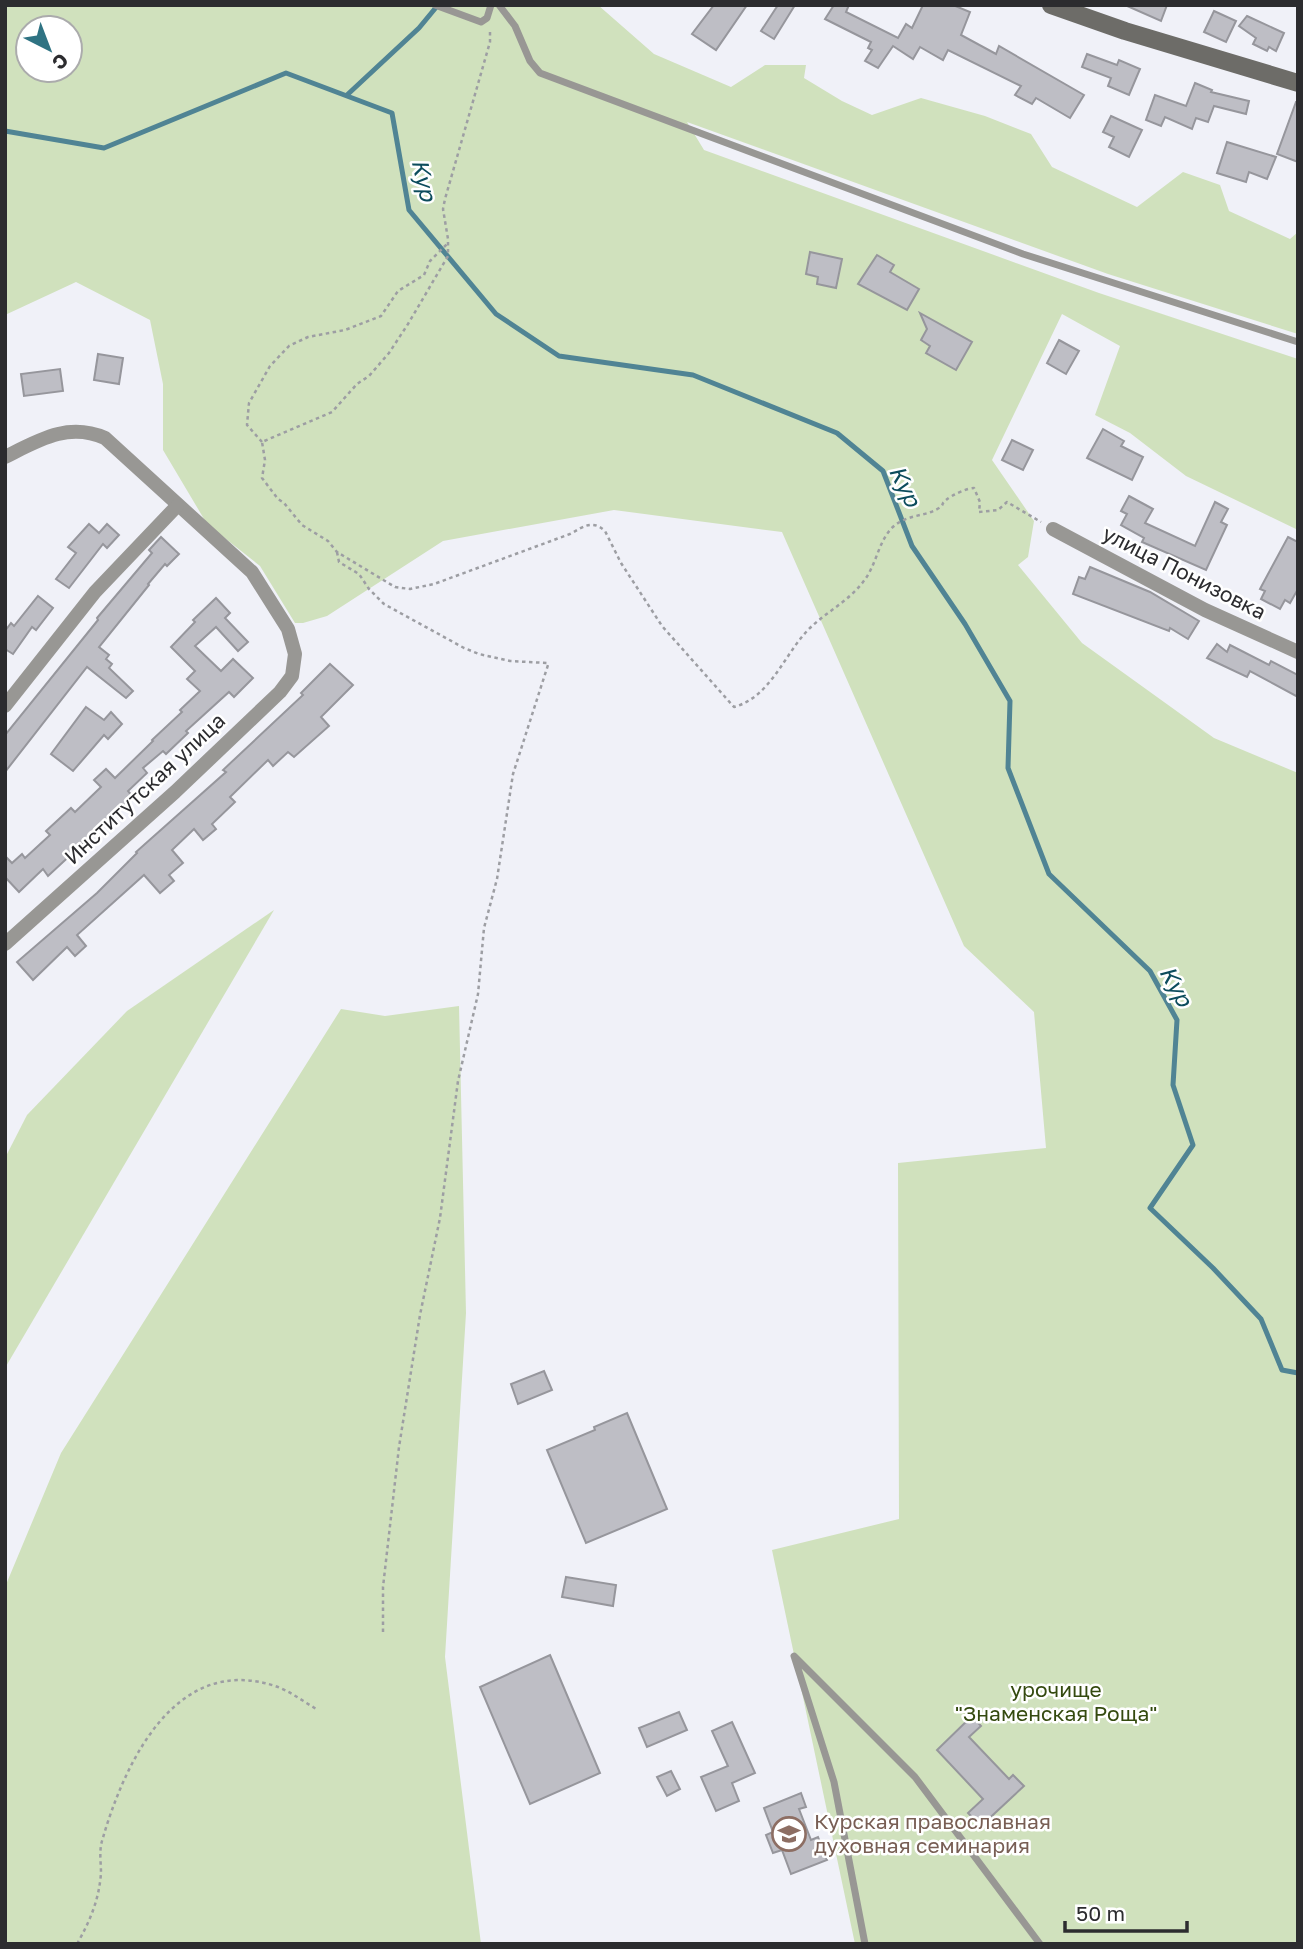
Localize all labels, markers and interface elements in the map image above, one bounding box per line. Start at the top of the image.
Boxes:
north arrow [14,14,84,84]
text: С [48,49,73,75]
water label: Кур [407,156,444,205]
water label: Кур [884,460,929,512]
street label: улица Понизовка [1098,520,1271,625]
street label: Институтская улица [59,707,230,869]
water label: Кур [1154,960,1200,1012]
park label: урочище "Знаменская Роща" [955,1676,1157,1726]
place label: Курская православная духовная семинария [814,1808,1051,1858]
school or university icon: Курская православная духовная семинария [770,1815,808,1853]
scale bar [1065,1890,1188,1934]
text: 50 m [1076,1900,1125,1926]

